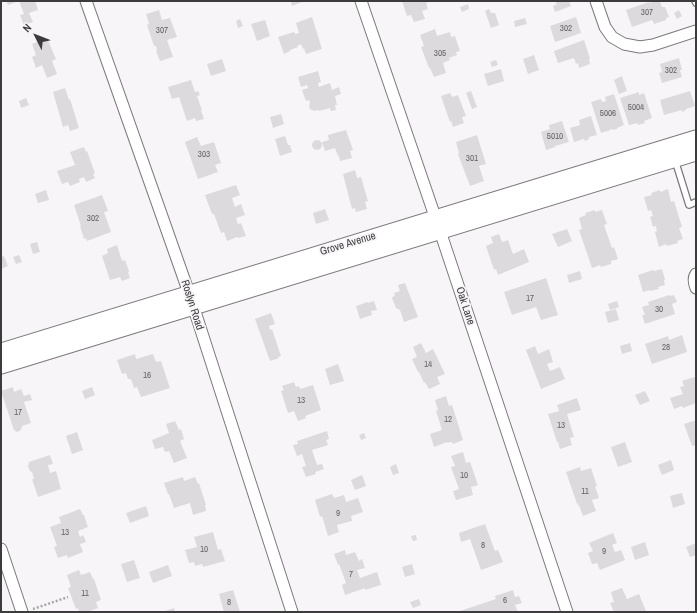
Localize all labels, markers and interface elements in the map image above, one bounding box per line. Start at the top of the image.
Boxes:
house number: 307 [641,8,653,18]
north arrow [16,16,56,56]
text: N [20,21,34,35]
house number: 302 [560,24,572,34]
house number: 307 [156,26,168,36]
house number: 305 [434,49,446,59]
house number: 302 [665,66,677,76]
house number: 5004 [628,103,644,113]
house number: 5006 [600,109,616,119]
house number: 5010 [547,132,563,142]
house number: 303 [198,150,210,160]
house number: 301 [466,154,478,164]
house number: 302 [87,214,99,224]
street label: Grove Avenue [319,229,377,259]
street label: Roslyn Road [178,278,206,332]
street label: Oak Lane [453,285,477,327]
house number: 17 [526,294,534,304]
house number: 30 [655,305,663,315]
house number: 28 [662,343,670,353]
house number: 14 [424,360,432,370]
house number: 16 [143,371,151,381]
house number: 13 [297,396,305,406]
house number: 17 [14,408,22,418]
house number: 12 [444,415,452,425]
house number: 13 [557,421,565,431]
house number: 10 [460,471,468,481]
house number: 11 [581,487,589,497]
house number: 9 [336,509,340,519]
house number: 13 [61,528,69,538]
house number: 8 [481,541,485,551]
house number: 10 [200,545,208,555]
house number: 9 [602,547,606,557]
house number: 7 [349,570,353,580]
house number: 11 [81,589,89,599]
house number: 6 [503,596,507,606]
house number: 8 [227,598,231,608]

